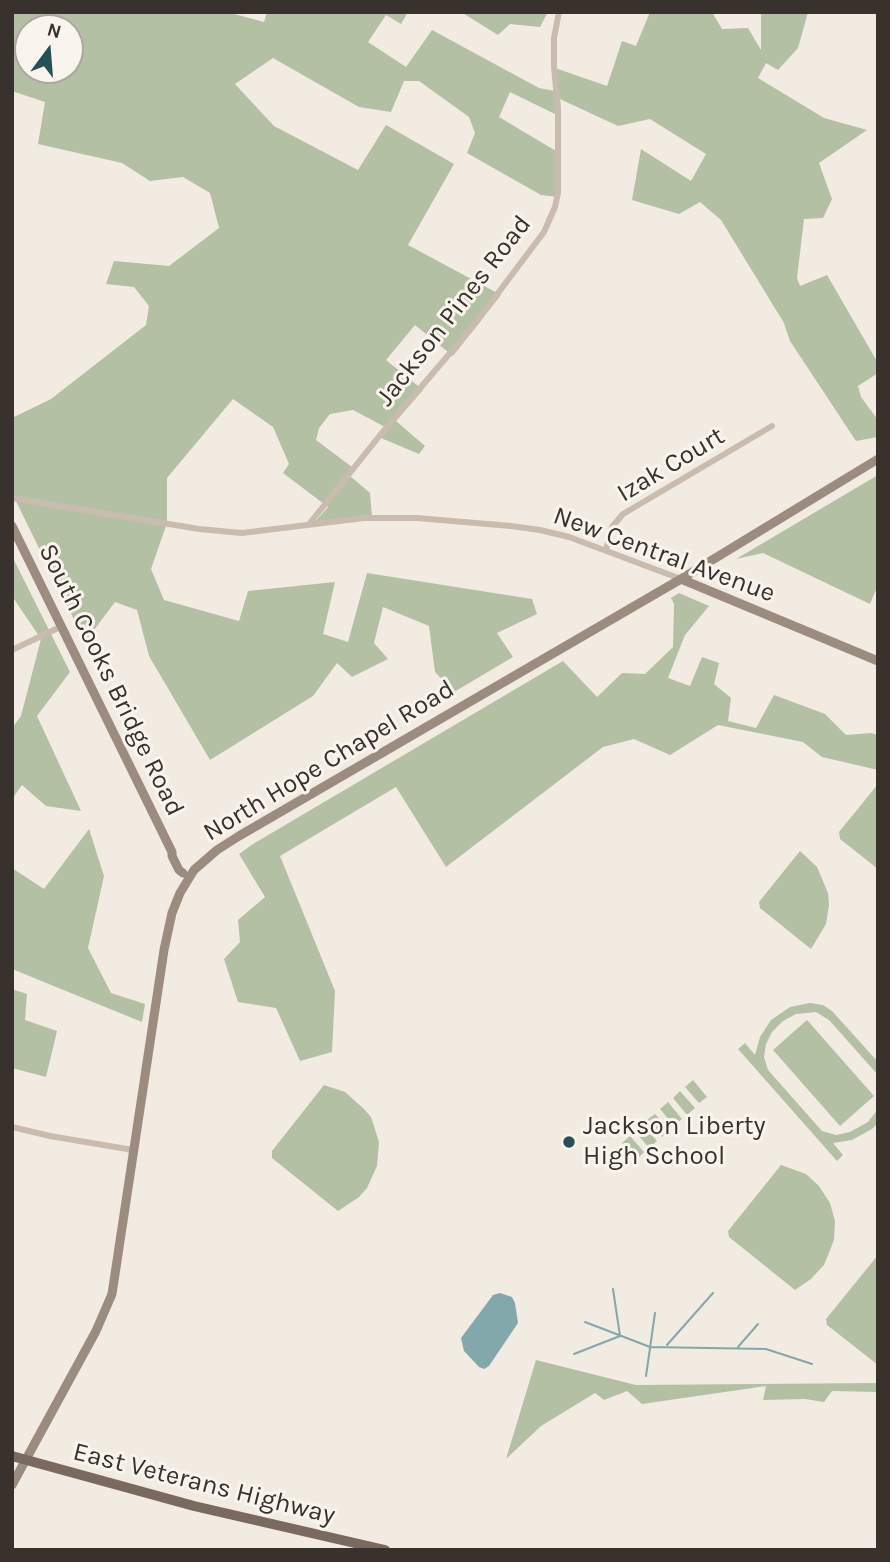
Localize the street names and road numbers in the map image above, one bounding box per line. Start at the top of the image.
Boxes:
street label: Jackson Pines Road [370,209,538,413]
street label: Izak Court [612,421,730,509]
street label: New Central Avenue [549,500,779,610]
street label: South Cooks Bridge Road [31,539,191,821]
street label: North Hope Chapel Road [198,674,460,848]
street label: East Veterans Highway [70,1436,338,1532]

